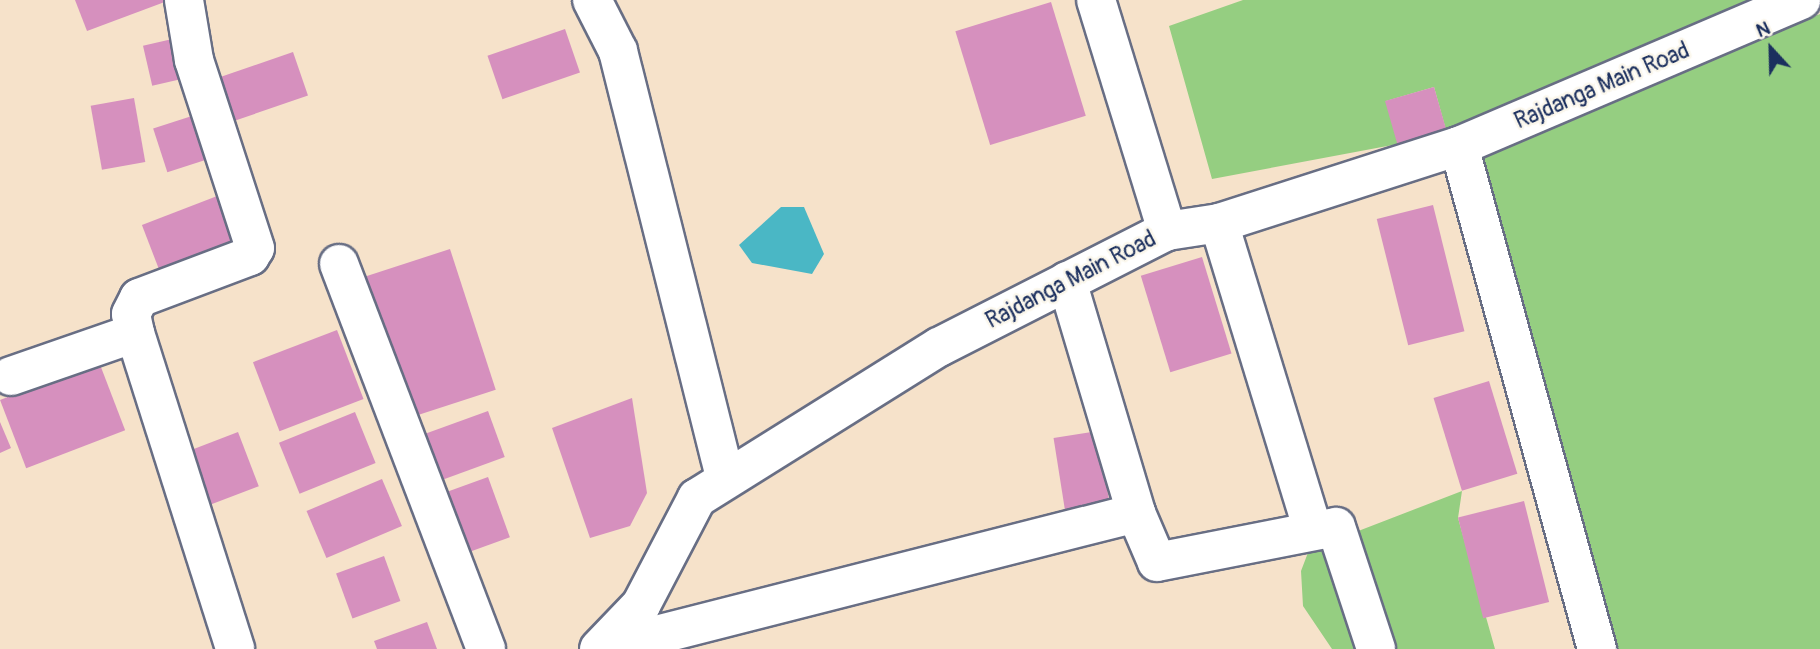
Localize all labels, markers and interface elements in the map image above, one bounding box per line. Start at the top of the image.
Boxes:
north arrow [1736,14,1806,84]
text: N [1753,16,1774,43]
street label: Rajdanga Main Road [1510,37,1694,135]
street label: Rajdanga Main Road [981,225,1161,335]

